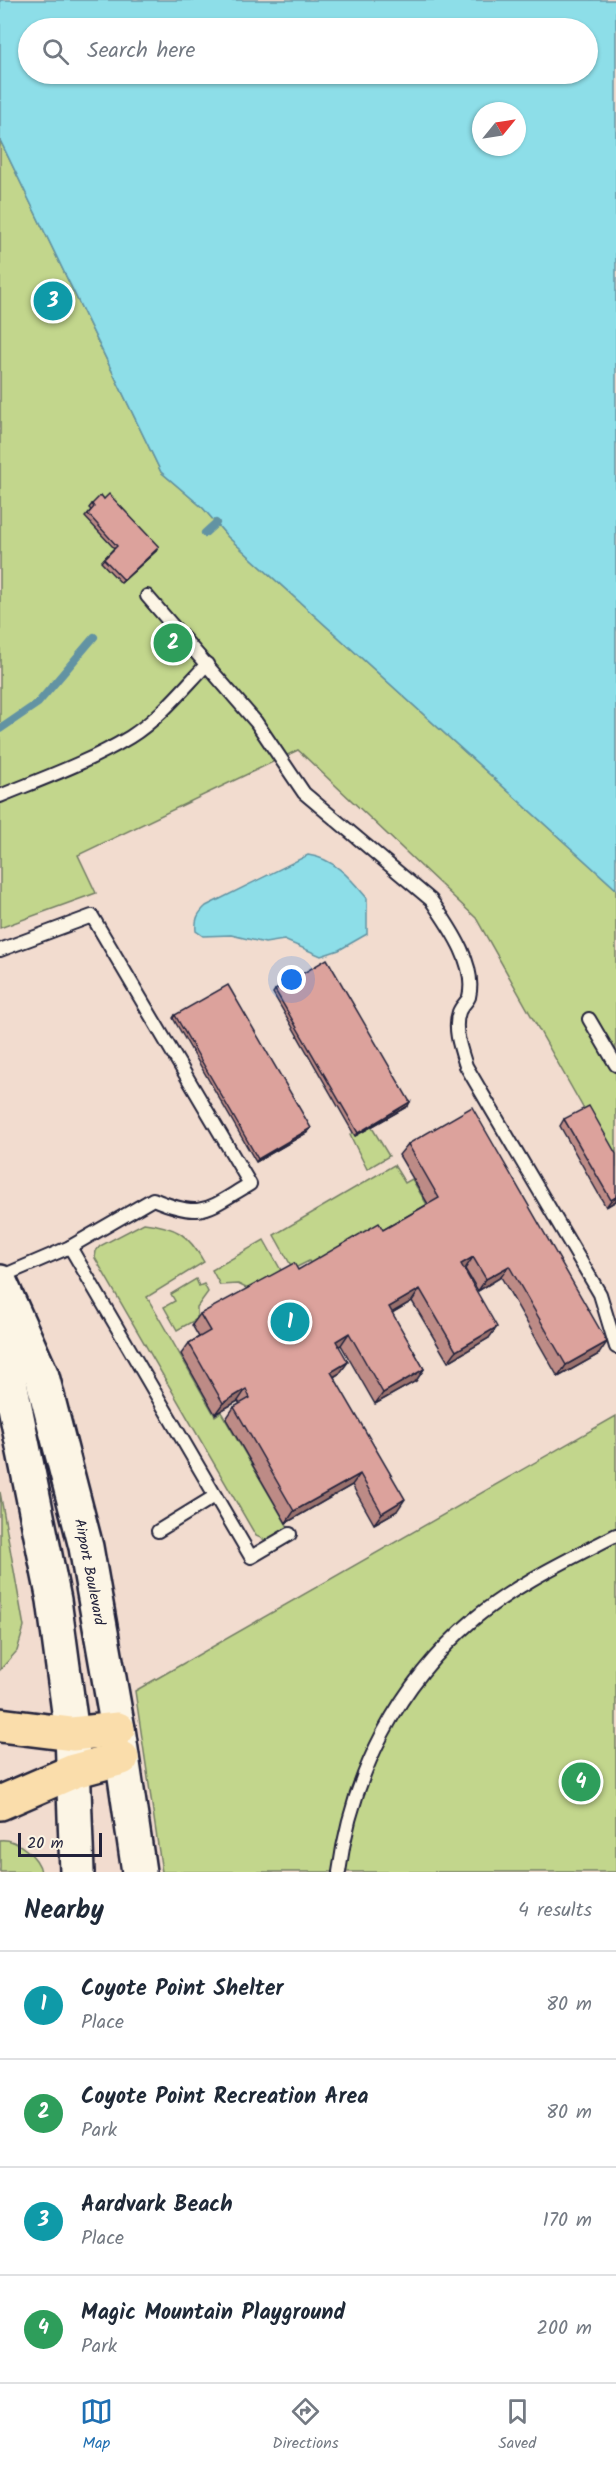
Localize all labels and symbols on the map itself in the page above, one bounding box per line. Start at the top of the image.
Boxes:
north arrow [472,102,526,156]
pin: 3 [34,278,72,324]
pin: 2 [154,620,192,666]
your location [277,965,306,994]
pin: 1 [270,1300,310,1344]
street label: Airport Boulevard [67,1517,111,1628]
pin: 4 [562,1760,600,1804]
scale bar [18,1830,102,1858]

